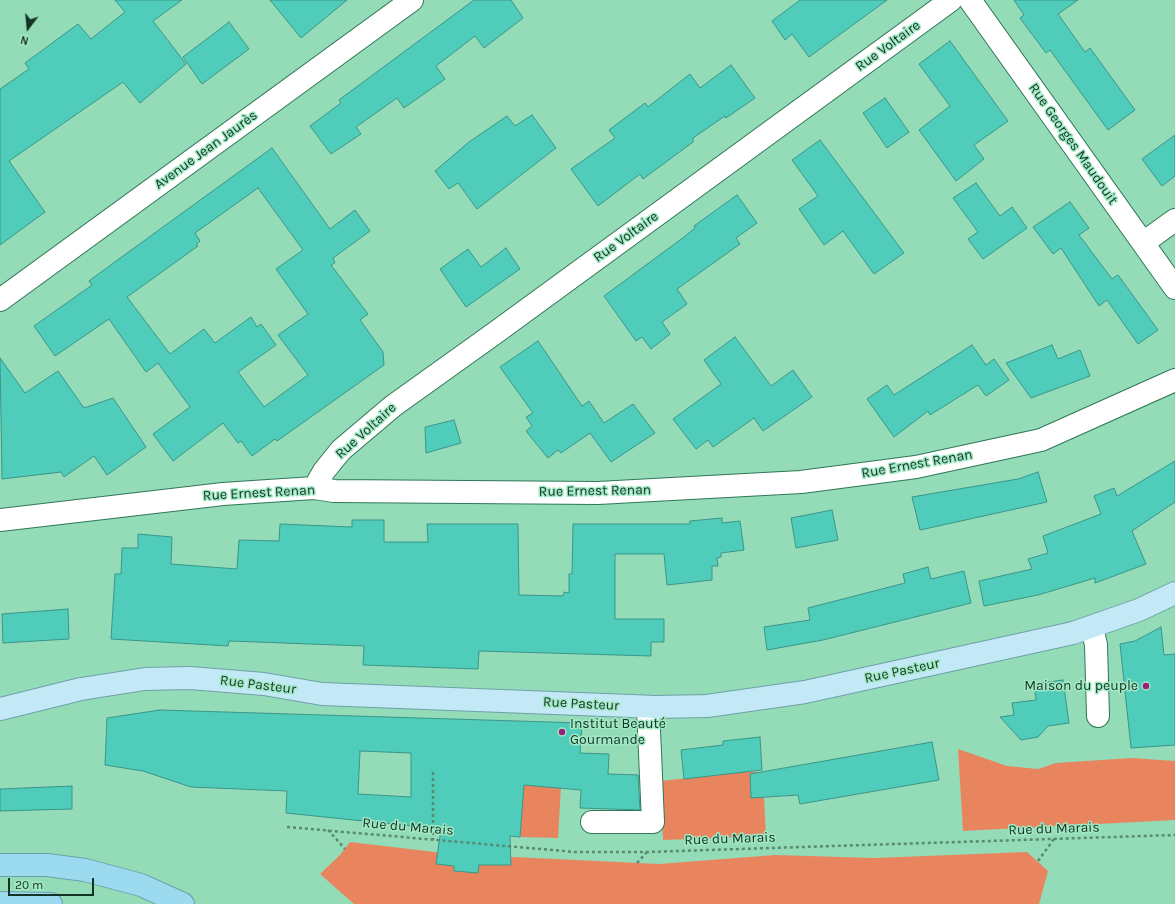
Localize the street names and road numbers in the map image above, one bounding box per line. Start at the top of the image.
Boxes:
street label: Rue Voltaire [852,17,924,75]
street label: Rue Georges Maudouit [1025,80,1121,208]
street label: Avenue Jean Jaurès [151,107,261,193]
street label: Rue Voltaire [590,208,662,266]
street label: Rue Voltaire [332,399,400,463]
street label: Rue Ernest Renan [860,446,974,482]
street label: Rue Ernest Renan [202,482,316,504]
street label: Rue Ernest Renan [539,482,651,500]
street label: Rue Pasteur [863,655,941,687]
street label: Rue Pasteur [219,672,297,698]
street label: Rue Pasteur [542,694,620,714]
street label: Rue du Marais [362,815,454,839]
street label: Rue du Marais [1008,819,1100,839]
street label: Rue du Marais [684,829,776,849]

